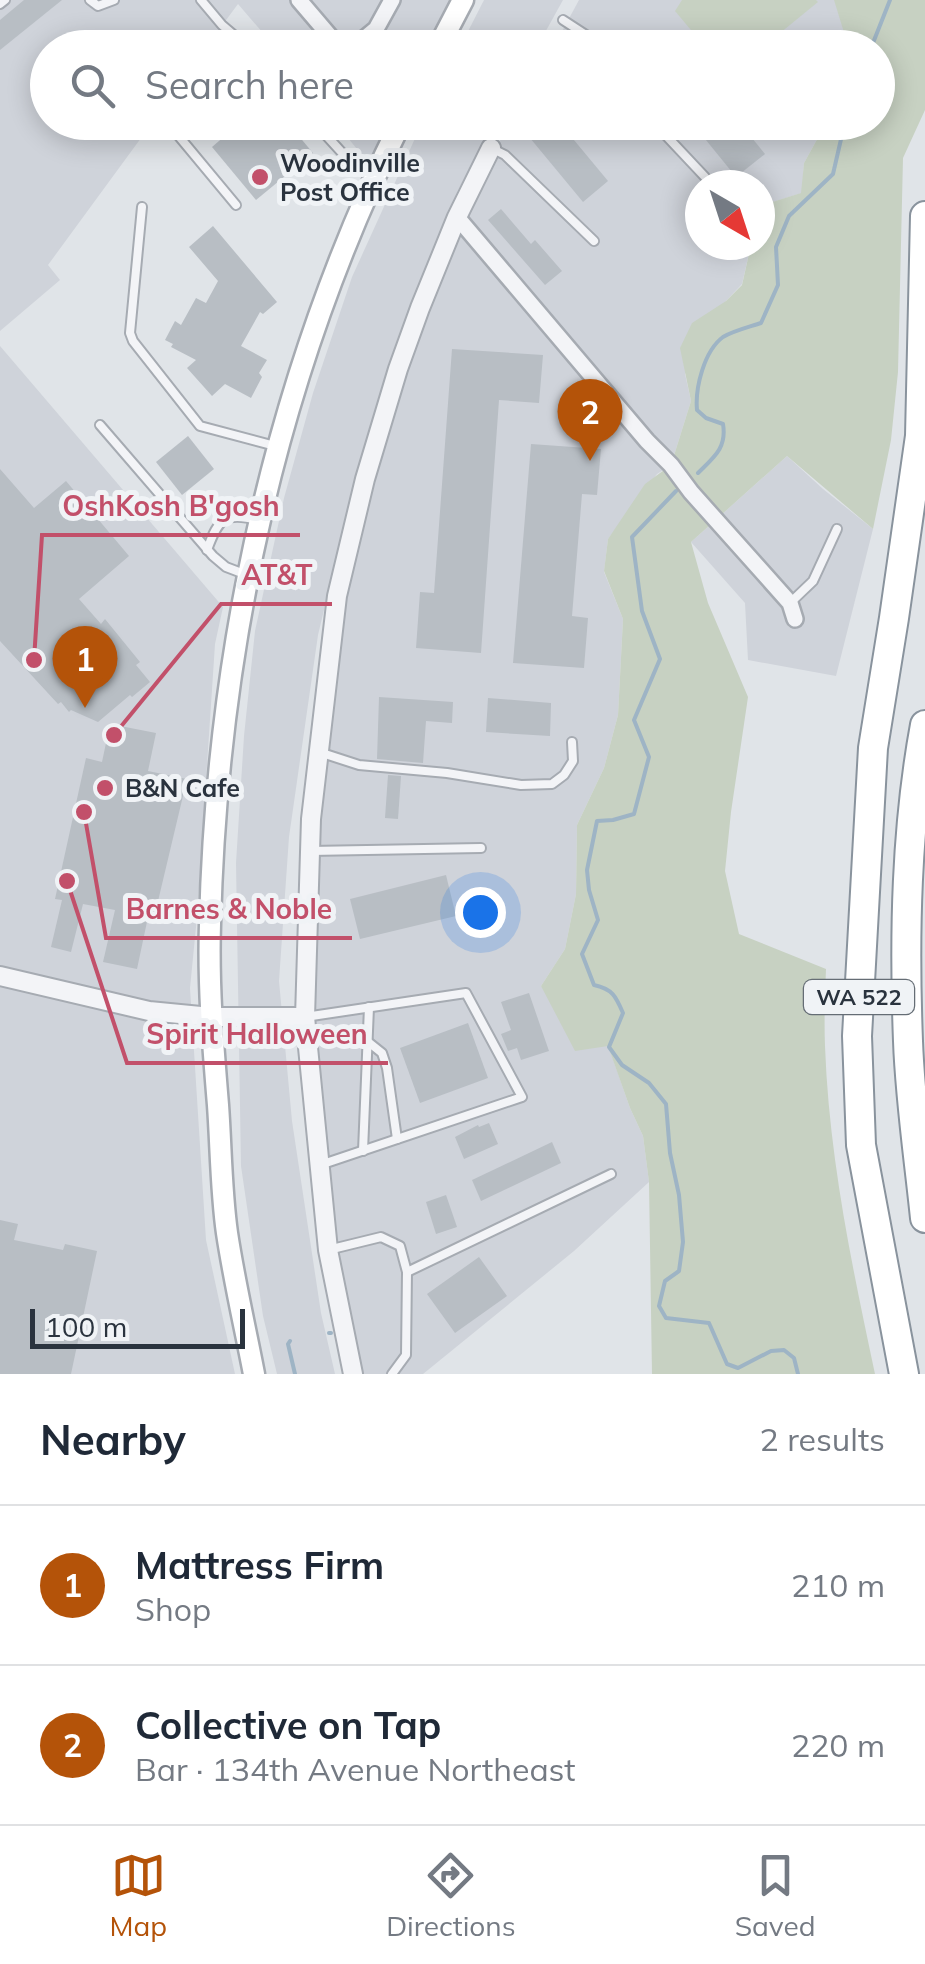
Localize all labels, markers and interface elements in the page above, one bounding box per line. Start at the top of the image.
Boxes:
search box [30,30,895,140]
icon: search [65,58,120,113]
text: Search here [145,61,354,109]
place label: Woodinville Post Office [280,147,420,207]
marker: Woodinville Post Office [249,166,271,188]
north arrow [685,170,775,260]
pin: 2 [558,378,622,461]
callout: OshKosh B'gosh [42,477,300,535]
text: OshKosh B'gosh [62,488,280,523]
callout: AT&T [221,546,332,604]
text: AT&T [241,557,313,592]
pin: 1 [52,626,118,708]
place label: B&N Cafe [125,772,240,803]
marker: B&N Cafe [94,777,116,799]
callout: Barnes & Noble [106,880,352,938]
your location [455,887,506,938]
text: Barnes & Noble [126,891,332,926]
road number: WA 522 [804,980,914,1014]
callout: Spirit Halloween [127,1005,388,1063]
text: Spirit Halloween [146,1016,368,1051]
scale bar [30,1304,245,1348]
text: 100 m [45,1309,127,1344]
text: Nearby [40,1413,186,1466]
text: 2 results [760,1419,885,1459]
text: Mattress Firm [135,1541,384,1589]
text: 1 [63,1565,82,1605]
text: 210 m [791,1565,885,1605]
text: Shop [135,1589,211,1629]
text: Collective on Tap [135,1701,441,1749]
text: 2 [63,1725,82,1765]
text: 220 m [791,1725,885,1765]
text: Bar · 134th Avenue Northeast [135,1749,576,1789]
tab: Map [110,1848,167,1943]
tab: Directions [386,1848,516,1943]
tab: Saved [735,1848,815,1943]

